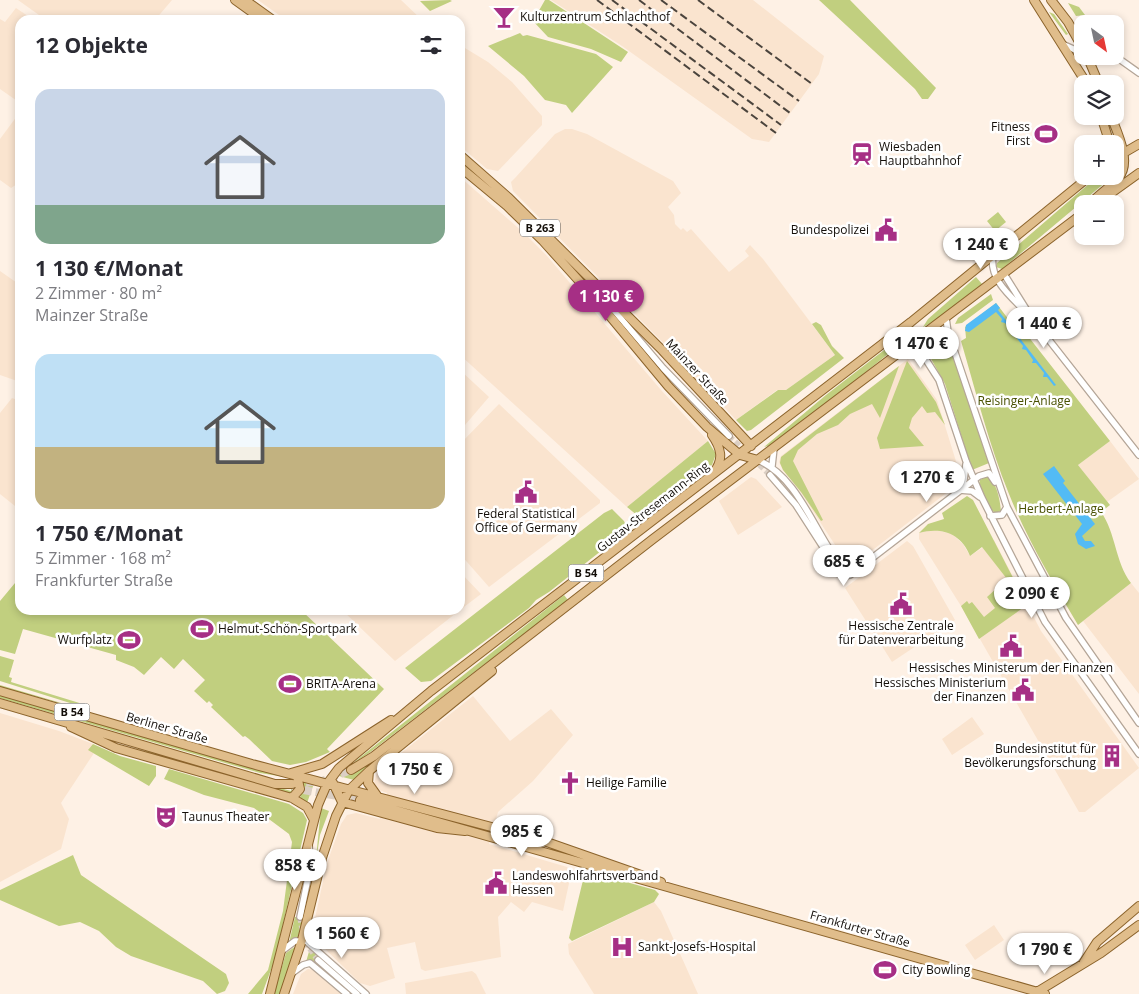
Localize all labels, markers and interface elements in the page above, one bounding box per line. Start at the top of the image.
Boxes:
bar icon: Kulturzentrum Schlachthof [491,4,517,30]
place label: Kulturzentrum Schlachthof [520,8,671,25]
north arrow [1074,15,1124,65]
map controls [1074,15,1124,245]
text: 12 Objekte [35,31,148,59]
icon: filters [417,31,445,59]
button: layers [1074,75,1124,125]
place label: Fitness First [991,118,1030,149]
sports icon: Fitness First [1033,121,1059,147]
icon: home [195,122,285,212]
button: + [1074,135,1124,185]
place label: Wiesbaden Hauptbahnhof [879,138,962,169]
station icon: Wiesbaden Hauptbahnhof [849,141,875,167]
button: − [1074,195,1124,245]
public building icon: Bundespolizei [873,217,899,243]
road number: B 263 [520,220,560,237]
place label: Bundespolizei [791,221,869,238]
pin: 1 240 € [935,228,1027,270]
text: 1 240 € [954,233,1008,255]
text: 1 130 €/Monat [35,254,183,282]
pin: 1 130 € [560,280,652,322]
text: 2 Zimmer · 80 m² [35,282,162,304]
text: 1 130 € [579,285,633,307]
text: Mainzer Straße [35,304,148,326]
pin: 1 440 € [998,306,1090,349]
text: 1 440 € [1017,312,1071,334]
pin: 1 470 € [875,326,967,369]
text: 1 470 € [894,332,948,354]
street label: Mainzer Straße [662,335,733,409]
icon: home [195,387,285,477]
park label: Reisinger-Anlage [977,392,1071,409]
street label: Gustav-Stresemann-Ring [593,457,713,556]
pin: 1 270 € [881,460,973,503]
text: 1 270 € [900,466,954,488]
public building icon: Federal Statistical Office of Germany [513,479,539,505]
park label: Herbert-Anlage [1018,500,1104,517]
place label: Federal Statistical Office of Germany [475,505,578,536]
text: 1 750 €/Monat [35,519,183,547]
pin: 685 € [809,544,879,587]
text: 5 Zimmer · 168 m² [35,547,171,569]
text: 685 € [824,550,864,572]
road number: B 54 [568,564,604,582]
text: Frankfurter Straße [35,569,173,591]
pin: 2 090 € [986,576,1078,619]
text: 2 090 € [1005,582,1059,604]
public building icon: Hessische Zentrale für Datenverarbeitung [888,591,914,617]
sports icon: Helmut-Schön-Sportpark [189,616,215,642]
place label: Hessische Zentrale für Datenverarbeitung [839,617,964,648]
place label: Helmut-Schön-Sportpark [218,620,358,637]
sports icon: Wurfplatz [116,627,142,653]
place label: Wurfplatz [58,631,112,648]
public building icon: Hessisches Ministerum der Finanzen [998,633,1024,659]
place label: Hessisches Ministerum der Finanzen [909,659,1113,676]
sports icon: BRITA-Arena [277,671,303,697]
place label: Hessisches Ministerium der Finanzen [874,674,1006,705]
place label: BRITA-Arena [306,675,376,692]
public building icon: Hessisches Ministerium der Finanzen [1010,677,1036,703]
road number: B 54 [54,704,90,720]
street label: Berliner Straße [124,708,210,747]
place label: Bundesinstitut für Bevölkerungsforschung [964,740,1096,771]
building icon: Bundesinstitut für Bevölkerungsforschung [1099,743,1125,769]
pin: 1 750 € [369,752,461,795]
text: 1 750 € [388,758,442,780]
church icon: Heilige Familie [557,770,583,796]
place label: Heilige Familie [586,774,667,791]
theatre icon: Taunus Theater [153,804,179,830]
place label: Taunus Theater [182,808,270,825]
pin: 985 € [487,814,557,857]
text: 985 € [502,820,542,842]
pin: 858 € [260,848,330,891]
text: 858 € [275,854,315,876]
place label: Landeswohlfahrtsverband Hessen [512,867,658,898]
public building icon: Landeswohlfahrtsverband Hessen [483,870,509,896]
street label: Frankfurter Straße [808,906,912,951]
pin: 1 560 € [296,916,388,959]
text: 1 560 € [315,922,369,944]
pin: 1 790 € [999,932,1091,975]
hospital icon: Sankt-Josefs-Hospital [609,934,635,960]
place label: Sankt-Josefs-Hospital [638,938,756,955]
text: 1 790 € [1018,938,1072,960]
sports icon: City Bowling [872,957,898,983]
place label: City Bowling [902,961,971,978]

